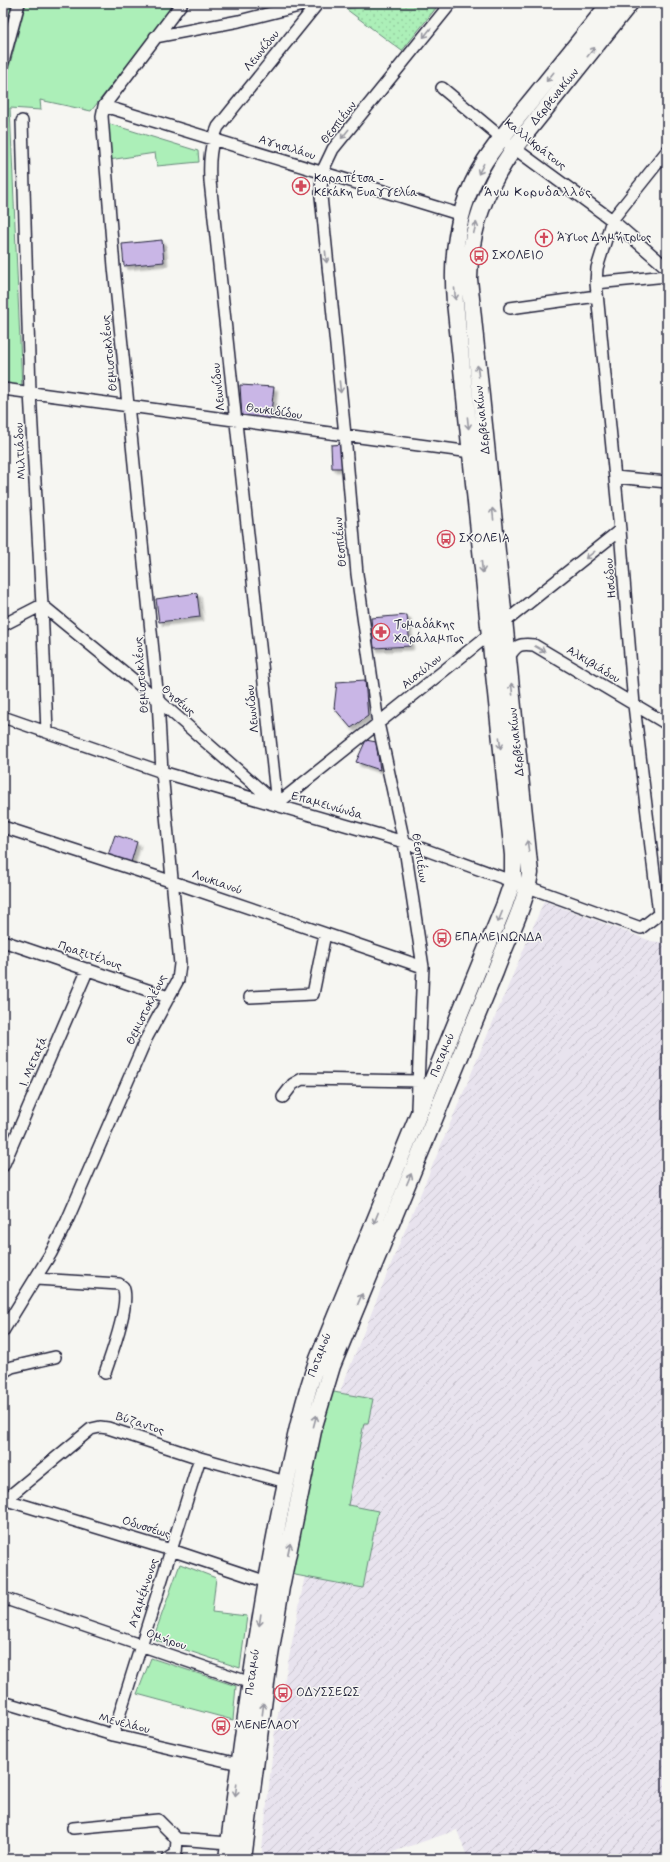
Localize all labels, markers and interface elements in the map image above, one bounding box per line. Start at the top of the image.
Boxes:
street label: Λεωνίδου [241,27,284,75]
one-way arrow [422,28,431,39]
one-way arrow [587,46,595,57]
street label: Δερβενακίων [527,65,583,129]
one-way arrow [546,72,555,83]
street label: Θεσπιέων [317,98,361,148]
street label: Καλλικράτους [501,116,569,174]
one-way arrow [341,129,349,140]
street label: Αγησιλάου [257,132,318,164]
one-way arrow [477,163,484,175]
place label: Καραπέτσα - Κεκάκη Ευαγγελία [314,170,418,201]
pharmacy icon: Καραπέτσα - Κεκάκη Ευαγγελία [291,176,311,196]
district label: Άνω Κορυδαλλός [484,184,592,201]
one-way arrow [472,221,479,234]
church icon: Άγιος Δημήτριος [534,228,554,248]
place label: Άγιος Δημήτριος [557,230,651,246]
bus stop icon: ΣΧΟΛΕΙΟ [469,246,489,266]
place label: ΣΧΟΛΕΙΟ [492,248,544,264]
one-way arrow [323,250,330,263]
one-way arrow [451,287,458,300]
street label: Θεμιστοκλέους [97,314,122,392]
street label: Λεωνίδου [208,362,229,412]
one-way arrow [475,365,482,378]
one-way arrow [336,380,344,393]
street label: Δερβενακίων [471,385,495,455]
street label: Θουκιδίδου [245,400,304,424]
one-way arrow [464,416,472,429]
street label: Μιλτιάδου [11,421,30,480]
one-way arrow [489,508,496,521]
street label: Θεσπιέων [330,516,351,568]
bus stop icon: ΣΧΟΛΕΙΑ [436,529,456,549]
place label: ΣΧΟΛΕΙΑ [459,531,510,547]
one-way arrow [584,550,595,559]
street label: Ησιόδου [601,557,621,599]
one-way arrow [479,560,486,573]
place label: Τομαδάκης Χαράλαμπος [394,617,464,647]
pharmacy icon: Τομαδάκης Χαράλαμπος [371,622,391,642]
street label: Θεμιστοκλέους [130,636,153,714]
street label: Αλκιβιάδου [563,643,623,688]
one-way arrow [534,645,546,653]
street label: Αισχύλου [399,651,446,693]
street label: Θησέως [158,681,199,720]
one-way arrow [508,683,515,696]
street label: Λεωνίδου [242,684,263,734]
street label: Δερβενακίων [505,707,529,777]
one-way arrow [497,736,504,749]
street label: Επαμεινώνδα [289,788,365,824]
street label: Θεσπιέων [407,832,432,884]
one-way arrow [524,840,532,853]
street label: Λουκιανού [190,867,244,899]
one-way arrow [496,910,503,922]
bus stop icon: ΕΠΑΜΕΙΝΩΝΔΑ [432,928,452,948]
place label: ΕΠΑΜΕΙΝΩΝΔΑ [455,930,543,946]
street label: Πραξιτέλους [56,937,124,974]
street label: Θεμιστοκλέους [122,972,171,1048]
street label: Ποταμού [427,1030,459,1080]
street label: Ι. Μεταξά [16,1034,52,1090]
one-way arrow [406,1174,414,1186]
one-way arrow [372,1212,379,1224]
one-way arrow [356,1294,364,1306]
street label: Ποταμού [304,1330,336,1380]
street label: Βύζαντος [114,1409,166,1439]
one-way arrow [312,1415,319,1428]
street label: Οδυσσέως [120,1512,173,1543]
one-way arrow [285,1542,293,1555]
street label: Αγαμέμνονος [124,1556,163,1630]
one-way arrow [256,1613,264,1626]
street label: Ομήρου [144,1626,189,1655]
street label: Ποταμού [242,1648,264,1696]
bus stop icon: ΟΔYΣΣΕΩΣ [273,1683,293,1703]
place label: ΟΔYΣΣΕΩΣ [296,1685,360,1701]
one-way arrow [259,1703,267,1716]
street label: Μενελάου [97,1710,152,1738]
bus stop icon: ΜΕΝΕΛΑΟΥ [211,1716,231,1736]
place label: ΜΕΝΕΛΑΟΥ [234,1718,299,1734]
one-way arrow [232,1783,240,1796]

